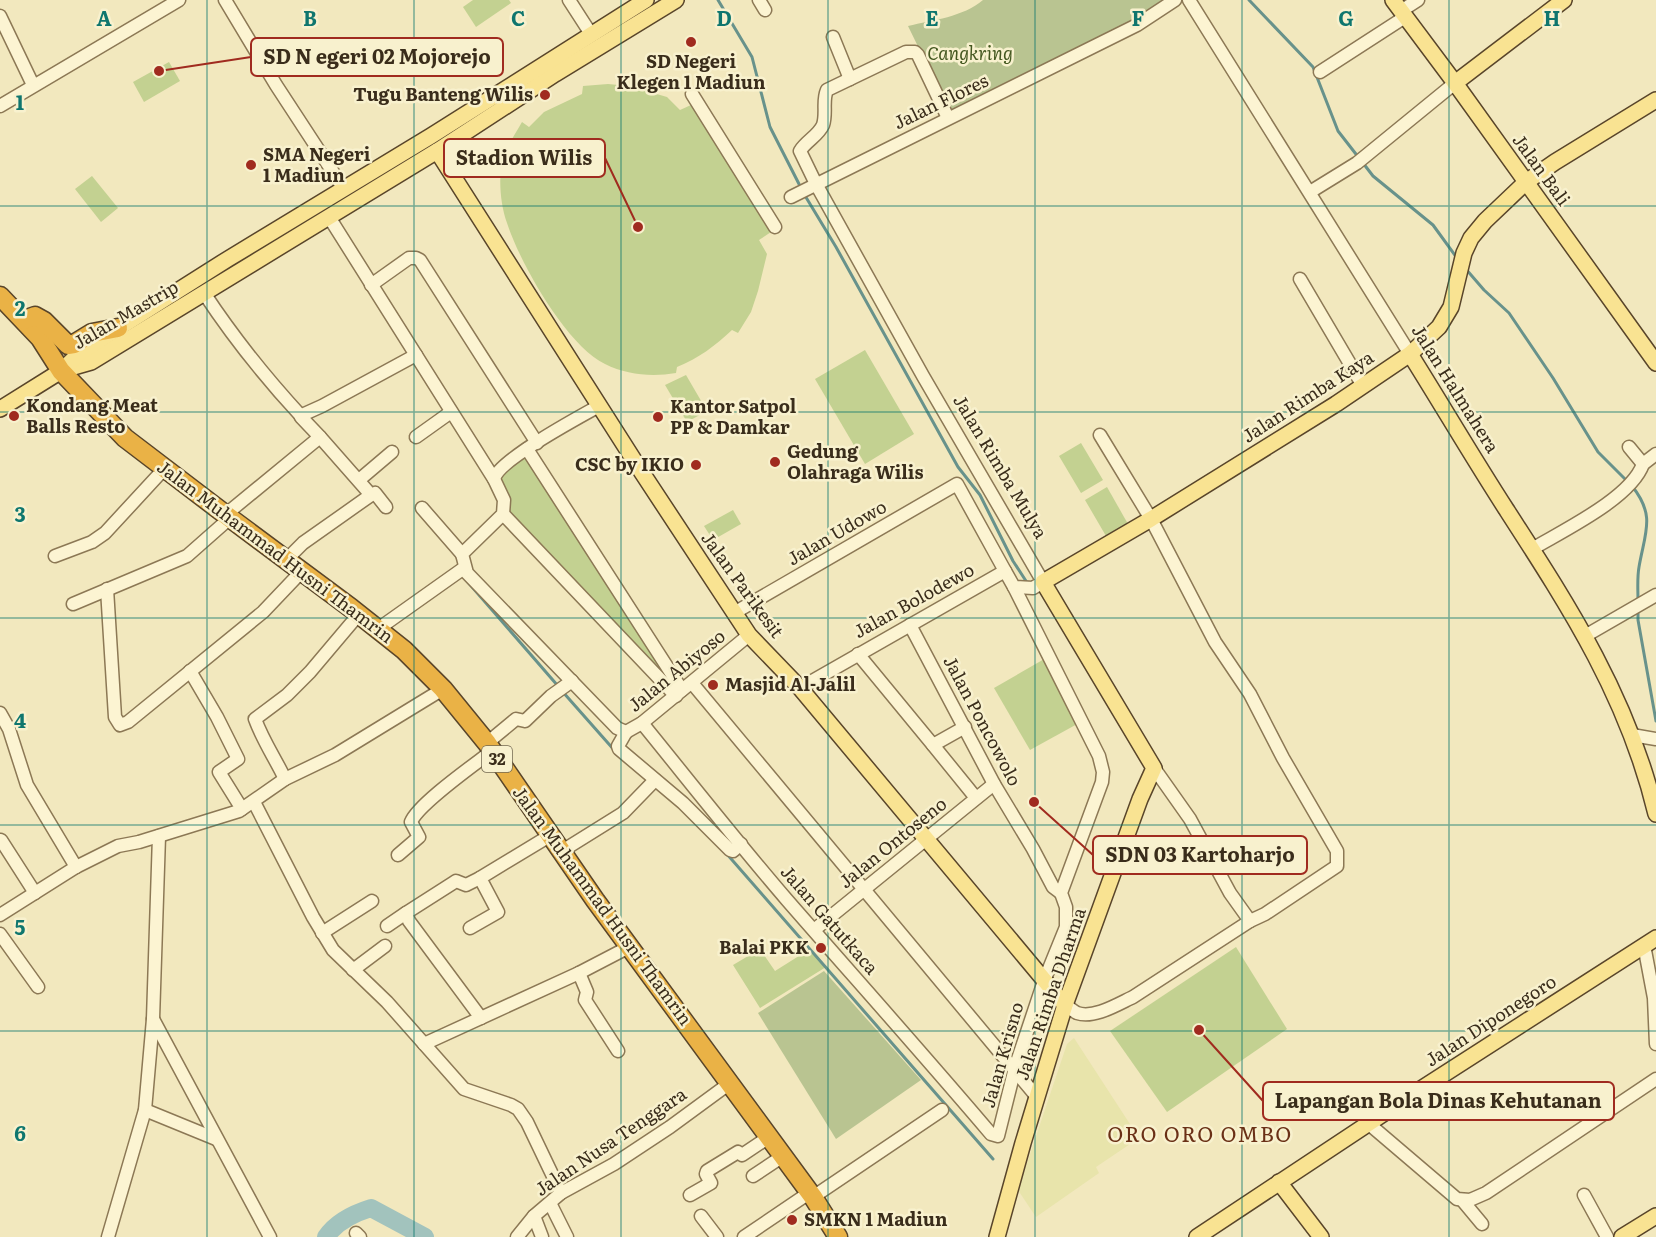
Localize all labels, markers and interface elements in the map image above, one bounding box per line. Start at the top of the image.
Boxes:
text: A [96,2,112,32]
text: B [303,2,317,32]
text: C [511,2,525,32]
text: D [716,2,732,32]
text: E [925,2,939,32]
text: F [1132,2,1145,32]
text: G [1338,2,1354,32]
text: H [1544,2,1560,32]
marker: SD Negeri Klegen 1 Madiun [684,35,698,49]
callout: SD N egeri 02 Mojorejo [251,38,503,76]
park label: Cangkring [927,39,1013,66]
text: SD N egeri 02 Mojorejo [263,40,491,70]
place label: SD Negeri Klegen 1 Madiun [616,47,766,95]
street label: Jalan Flores [888,66,992,135]
place label: Tugu Banteng Wilis [353,80,533,107]
text: 1 [16,86,24,116]
marker: Tugu Banteng Wilis [538,88,552,102]
street label: Jalan Bali [1507,127,1578,211]
callout: Stadion Wilis [444,139,605,177]
place label: SMA Negeri 1 Madiun [263,140,371,188]
text: Stadion Wilis [456,141,592,171]
marker: SMA Negeri 1 Madiun [244,158,258,172]
street label: Jalan Mastrip [68,273,183,355]
text: 2 [15,292,26,322]
street label: Jalan Halmahera [1406,319,1507,458]
street label: Jalan Rimba Kaya [1236,343,1379,448]
street label: Jalan Rimba Mulya [947,389,1055,544]
place label: Kondang Meat Balls Resto [26,391,158,439]
place label: Kantor Satpol PP & Damkar [670,392,797,440]
marker: Kondang Meat Balls Resto [7,409,21,423]
marker: Kantor Satpol PP & Damkar [651,410,665,424]
place label: Gedung Olahraga Wilis [787,437,923,485]
place label: CSC by IKIO [575,450,684,477]
street label: Jalan Muhammad Husni Thamrin [152,453,400,649]
marker: Gedung Olahraga Wilis [768,455,782,469]
marker: CSC by IKIO [689,458,703,472]
street label: Jalan Udowo [781,492,891,571]
text: 3 [14,498,26,528]
street label: Jalan Parikesit [695,525,791,643]
street label: Jalan Bolodewo [848,555,979,644]
street label: Jalan Abiyoso [622,622,730,718]
street label: Jalan Poncowolo [938,650,1029,790]
place label: Masjid Al-Jalil [725,670,856,697]
marker: Masjid Al-Jalil [706,678,720,692]
text: 4 [14,704,26,734]
road number: 32 [482,746,512,772]
street label: Jalan Muhammad Husni Thamrin [507,780,699,1031]
street label: Jalan Ontoseno [832,790,952,894]
callout: SDN 03 Kartoharjo [1093,836,1307,874]
text: SDN 03 Kartoharjo [1105,838,1295,868]
street label: Jalan Gatutkaca [775,858,886,980]
street label: Jalan Rimba Dharma [1007,903,1092,1084]
text: 5 [15,911,26,941]
place label: Balai PKK [719,933,809,960]
marker: Balai PKK [814,941,828,955]
street label: Jalan Diponegoro [1419,967,1561,1072]
street label: Jalan Krisno [974,999,1030,1111]
street label: Jalan Nusa Tenggara [529,1080,692,1202]
callout: Lapangan Bola Dinas Kehutanan [1263,1082,1614,1120]
text: Lapangan Bola Dinas Kehutanan [1274,1084,1602,1114]
text: 6 [14,1117,26,1147]
district label: ORO ORO OMBO [1107,1117,1293,1148]
place label: SMKN 1 Madiun [804,1205,948,1232]
marker: SMKN 1 Madiun [785,1213,799,1227]

